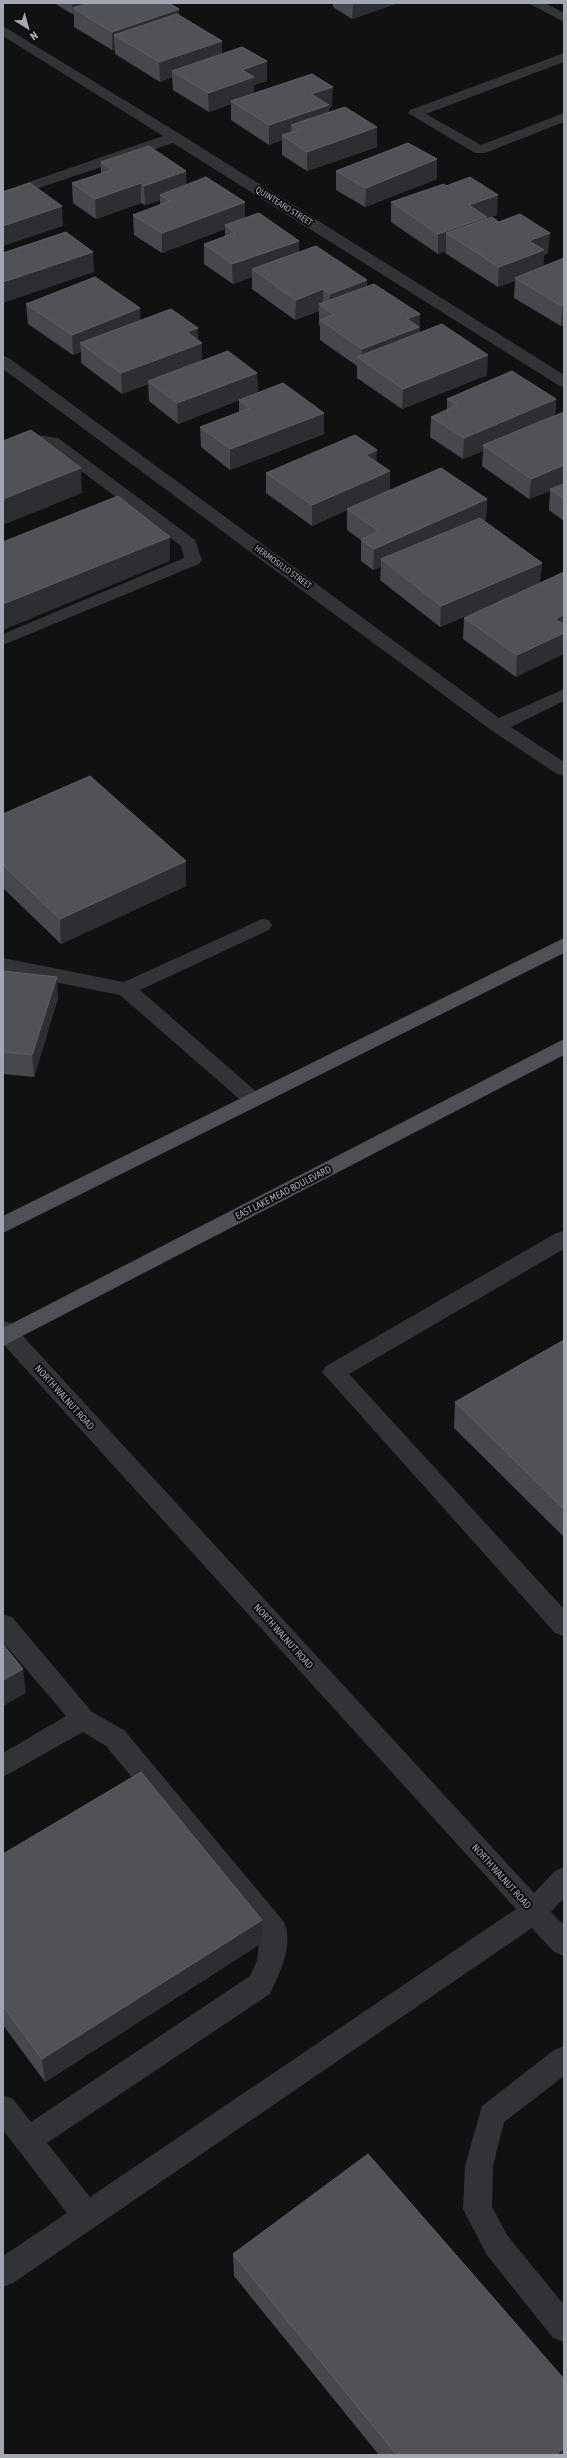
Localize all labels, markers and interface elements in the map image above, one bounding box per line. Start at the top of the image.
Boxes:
north arrow [8,8,48,48]
text: N [28,29,40,43]
street label: QUINTEARO STREET [254,185,314,228]
street label: HERMOSILLO STREET [253,543,313,591]
street label: EAST LAKE MEAD BOULEVARD [233,1163,333,1221]
street label: NORTH WALNUT ROAD [33,1363,97,1432]
street label: NORTH WALNUT ROAD [252,1602,316,1671]
street label: NORTH WALNUT ROAD [470,1842,534,1911]

